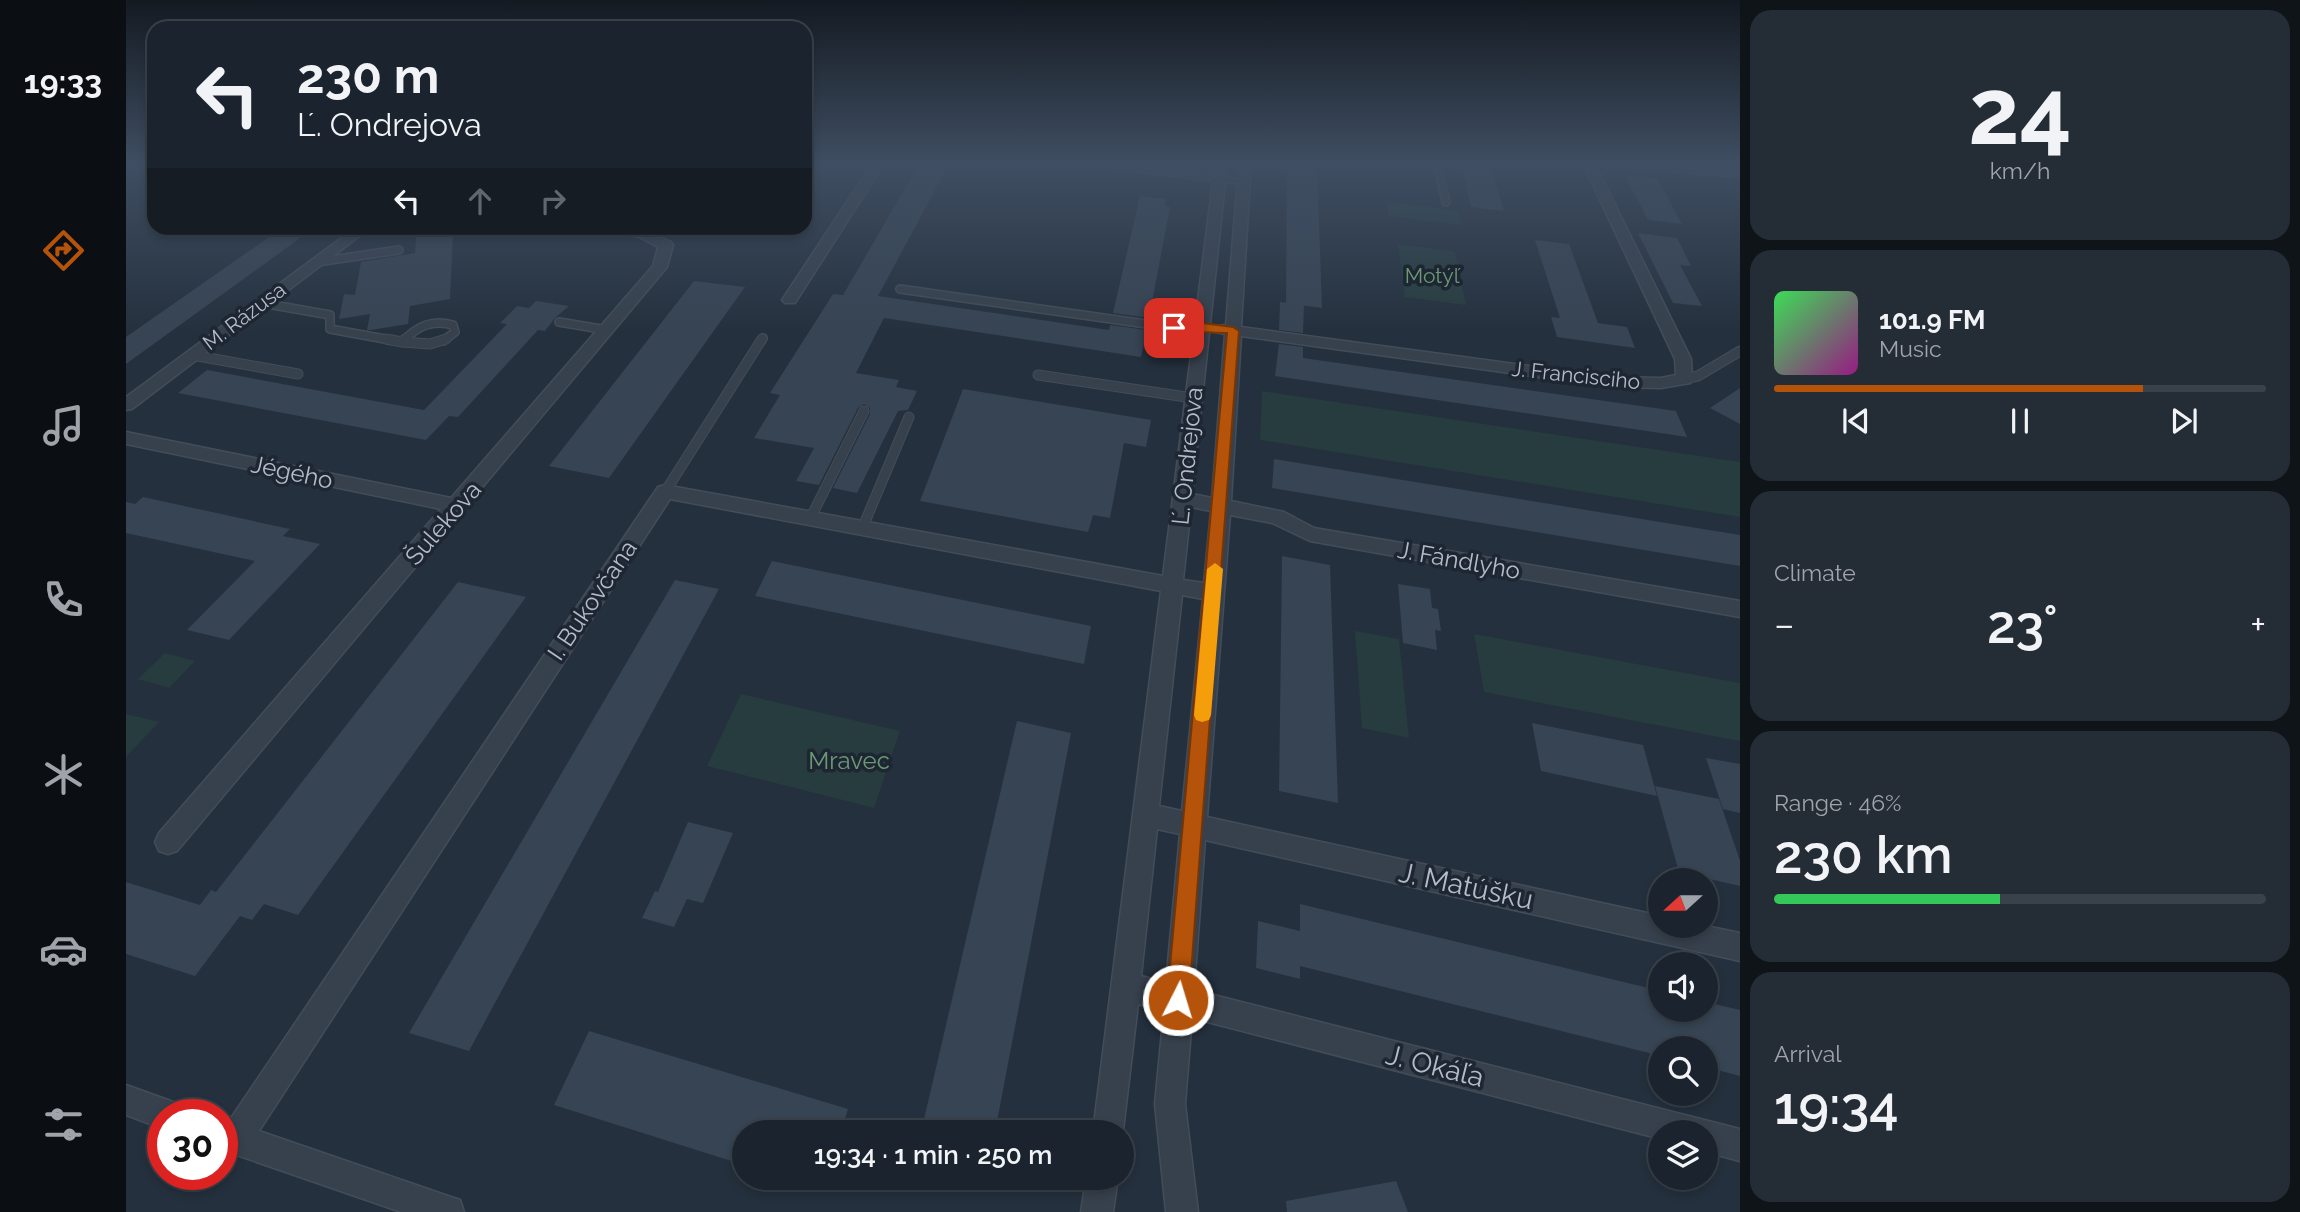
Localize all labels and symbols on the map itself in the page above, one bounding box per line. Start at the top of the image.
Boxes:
park label: Motýľ [1405,263,1461,288]
street label: M. Rázusa [198,277,290,355]
pin [1144,298,1204,358]
street label: J. Francisciho [1511,356,1641,394]
street label: Ľ. Ondrejova [1165,386,1209,526]
street label: Jégého [249,449,335,495]
street label: Šulekova [398,475,487,571]
street label: I. Bukovčana [541,535,643,665]
street label: J. Fándlyho [1395,535,1523,585]
park label: Mravec [808,746,890,775]
street label: J. Matúšku [1396,856,1536,916]
north arrow [1648,868,1718,938]
position arrow [1141,963,1215,1037]
street label: J. Okáľa [1383,1038,1487,1094]
speed limit sign: 30 [147,1099,238,1190]

